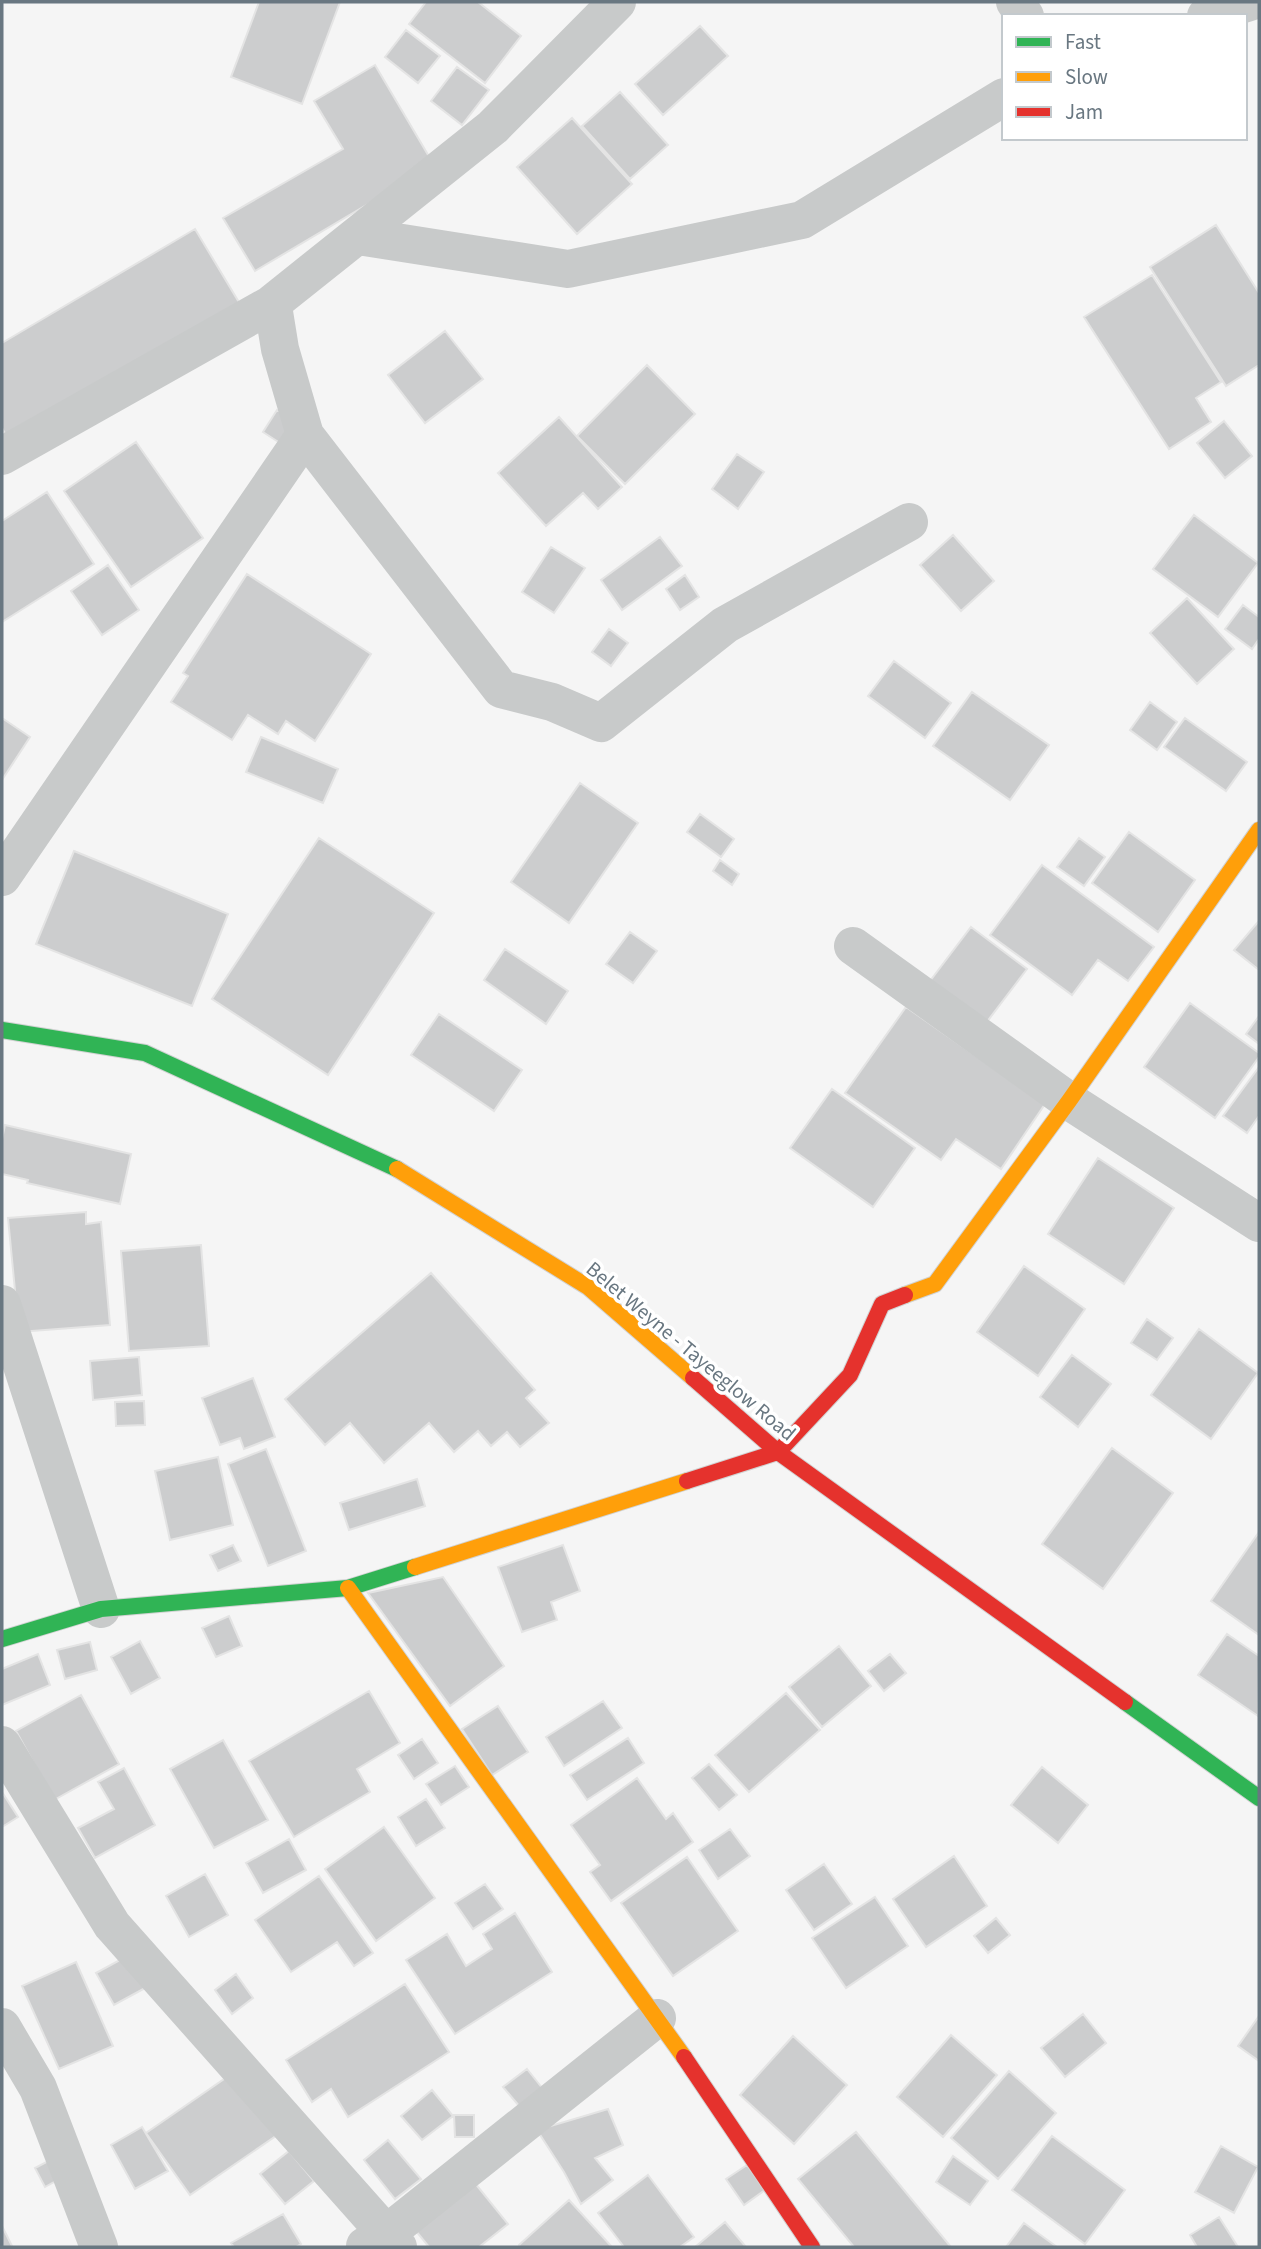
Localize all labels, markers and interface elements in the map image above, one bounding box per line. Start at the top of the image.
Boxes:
legend [1002,14,1247,140]
text: Fast [1065,27,1101,57]
text: Slow [1065,62,1108,92]
text: Jam [1065,97,1103,127]
street label: Belet Weyne - Tayeeglow Road [580,1254,802,1448]

